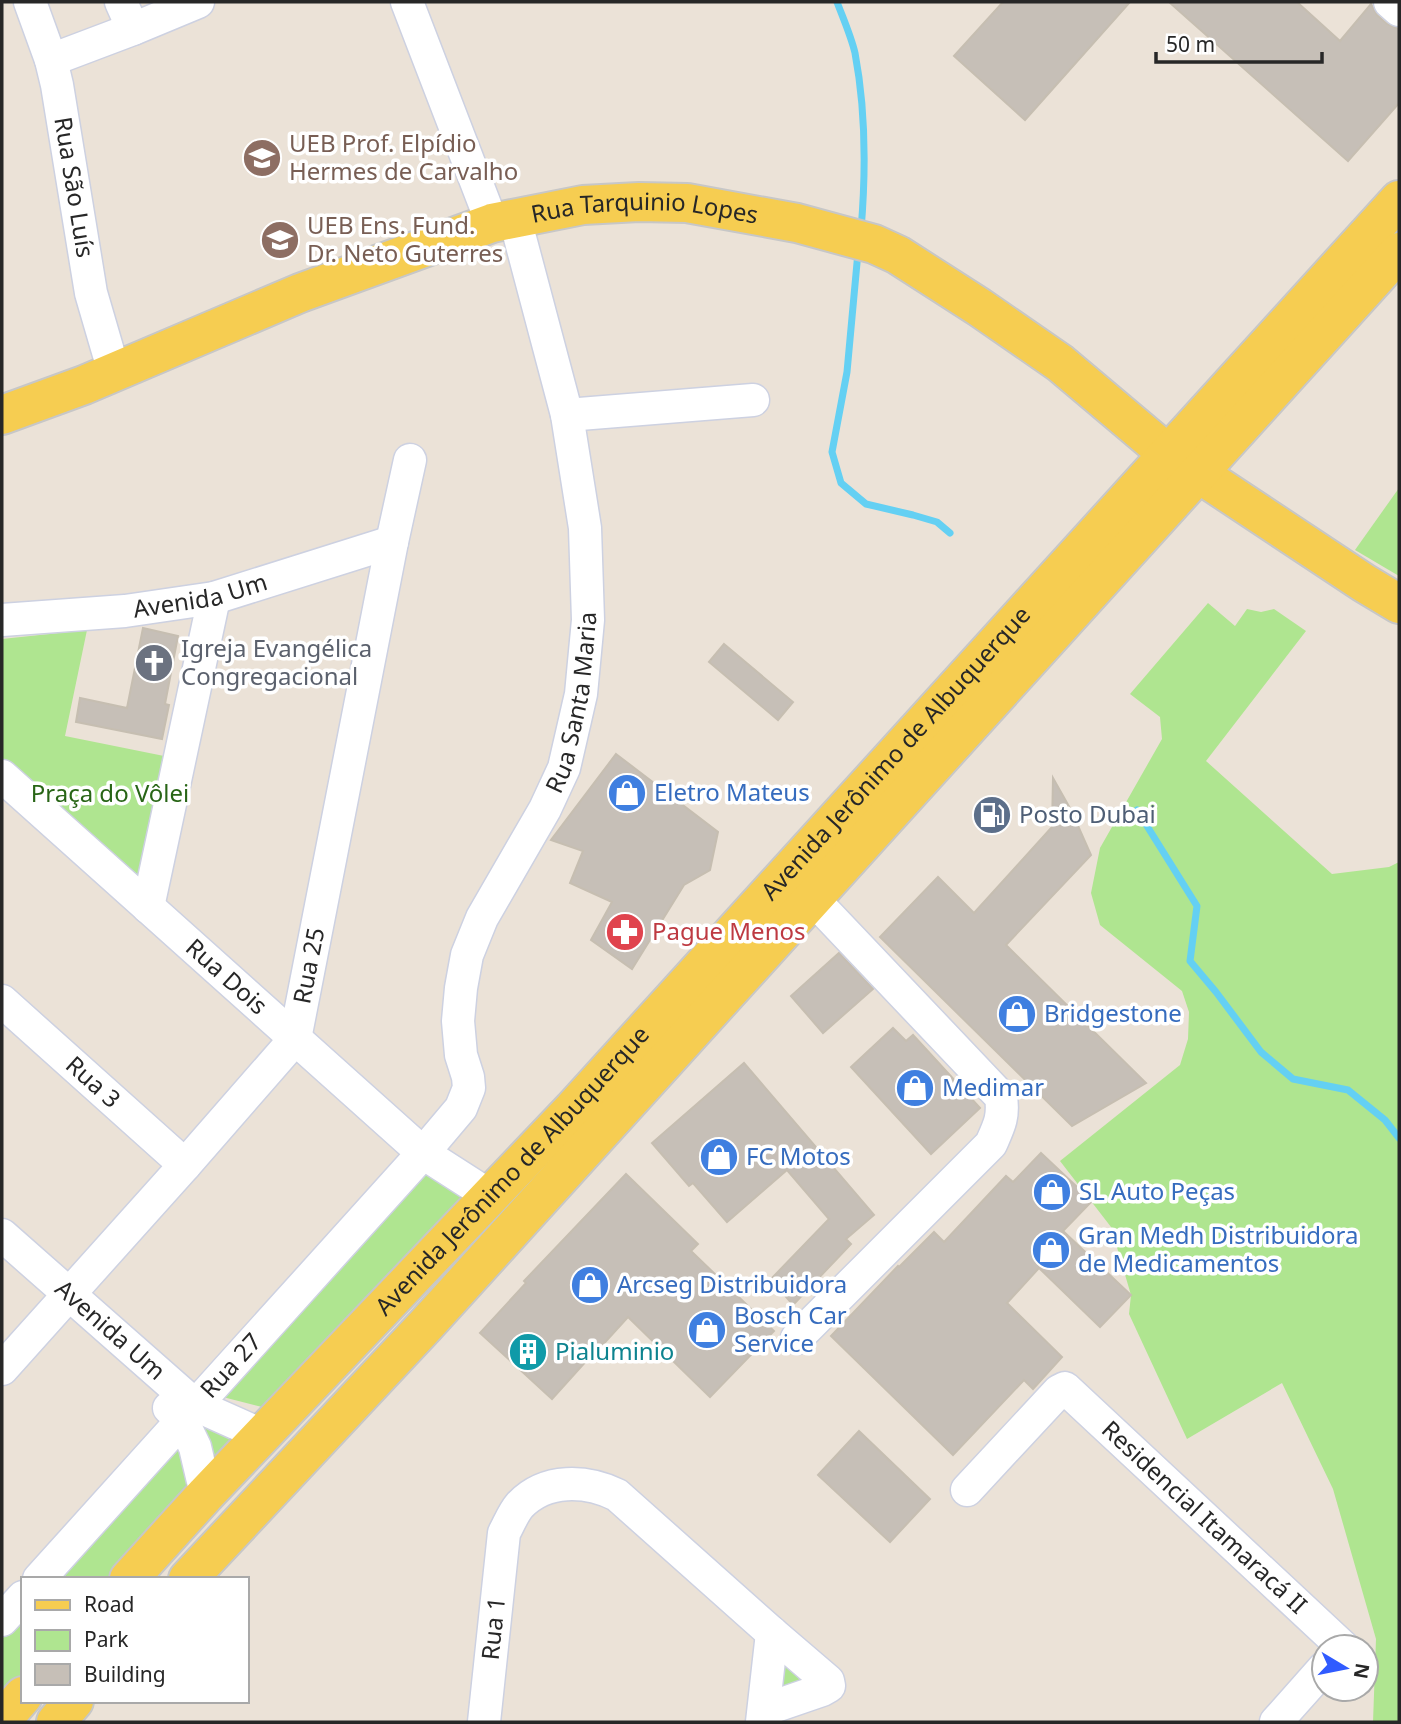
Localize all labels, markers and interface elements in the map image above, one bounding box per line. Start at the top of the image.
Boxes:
scale bar [1156,21,1322,65]
text: 50 m [1166,30,1215,58]
street label: Rua São Luís [47,114,103,260]
place label: UEB Prof. Elpídio Hermes de Carvalho [289,126,518,187]
school or university icon: UEB Prof. Elpídio Hermes de Carvalho [241,137,283,179]
street label: Rua Tarquinio Lopes [528,184,761,231]
place label: UEB Ens. Fund. Dr. Neto Guterres [307,208,503,269]
school or university icon: UEB Ens. Fund. Dr. Neto Guterres [259,219,301,261]
street label: Avenida Um [131,564,271,625]
street label: Avenida Jerônimo de Albuquerque [753,598,1037,907]
street label: Rua Santa Maria [537,612,603,798]
place label: Igreja Evangélica Congregacional [181,631,372,692]
church icon: Igreja Evangélica Congregacional [133,642,175,684]
shop icon: Eletro Mateus [606,772,648,814]
place label: Eletro Mateus [654,775,810,808]
park label: Praça do Vôlei [31,776,189,809]
fuel station icon: Posto Dubai [971,794,1013,836]
place label: Posto Dubai [1019,797,1156,830]
pharmacy icon: Pague Menos [604,911,646,953]
place label: Pague Menos [652,914,806,947]
street label: Rua 25 [284,924,331,1006]
street label: Rua Dois [179,930,275,1021]
shop icon: Bridgestone [996,993,1038,1035]
place label: Bridgestone [1044,996,1182,1029]
street label: Avenida Jerônimo de Albuquerque [367,1018,656,1322]
street label: Rua 3 [59,1048,128,1115]
shop icon: Medimar [894,1067,936,1109]
place label: Medimar [942,1070,1044,1103]
shop icon: FC Motos [698,1136,740,1178]
place label: FC Motos [746,1139,851,1172]
shop icon: SL Auto Peças [1031,1171,1073,1213]
place label: SL Auto Peças [1079,1174,1235,1207]
place label: Gran Medh Distribuidora de Medicamentos [1078,1218,1359,1279]
shop icon: Gran Medh Distribuidora de Medicamentos [1030,1229,1072,1271]
shop icon: Arcseg Distribuidora [569,1264,611,1306]
place label: Arcseg Distribuidora [617,1267,847,1300]
street label: Avenida Um [49,1272,173,1387]
place label: Bosch Car Service [734,1298,847,1359]
shop icon: Bosch Car Service [686,1309,728,1351]
street label: Rua 27 [192,1325,268,1404]
building icon: Pialuminio [507,1331,549,1373]
place label: Pialuminio [555,1334,674,1367]
street label: Residencial Itamaracá II [1095,1413,1315,1620]
legend [21,1577,248,1703]
text: Road [84,1590,134,1618]
street label: Rua 1 [473,1595,512,1662]
text: Park [84,1625,129,1653]
north arrow [1310,1633,1380,1703]
text: Building [84,1660,166,1688]
text: N [1348,1661,1376,1681]

